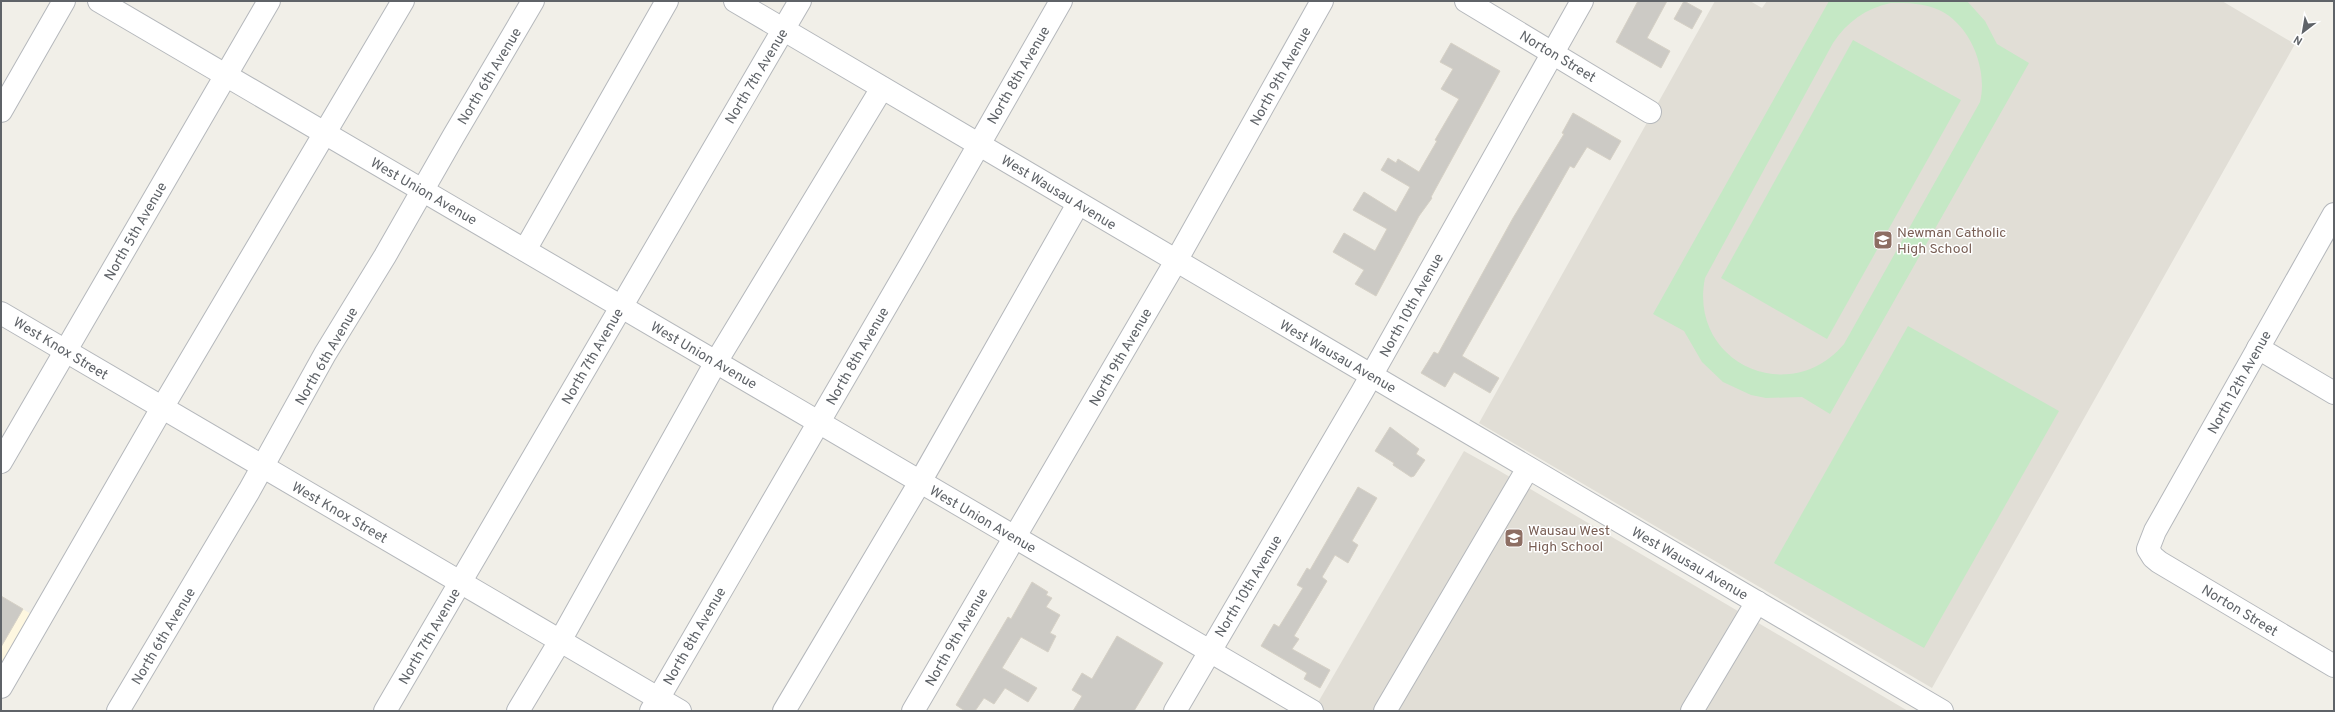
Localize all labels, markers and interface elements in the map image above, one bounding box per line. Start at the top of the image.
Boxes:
north arrow [2283,12,2323,52]
street label: North 8th Avenue [984,24,1054,128]
street label: North 9th Avenue [1247,24,1315,129]
street label: North 6th Avenue [455,25,526,128]
street label: North 7th Avenue [722,26,792,128]
street label: Norton Street [1516,28,1598,87]
text: N [2291,32,2305,48]
street label: West Wausau Avenue [998,152,1119,234]
street label: West Union Avenue [367,155,480,230]
street label: North 5th Avenue [101,180,171,284]
place label: Newman Catholic High School [1897,225,2006,258]
school or university icon: Newman Catholic High School [1872,229,1894,251]
street label: North 10th Avenue [1377,251,1448,361]
street label: North 6th Avenue [292,305,362,409]
street label: North 8th Avenue [823,305,893,409]
street label: North 7th Avenue [559,306,628,408]
street label: North 9th Avenue [1086,306,1156,410]
street label: West Knox Street [10,314,111,384]
street label: West Wausau Avenue [1276,317,1398,398]
street label: West Union Avenue [647,319,760,394]
street label: North 12th Avenue [2205,328,2276,437]
street label: West Knox Street [288,479,390,548]
street label: West Union Avenue [926,483,1039,558]
place label: Wausau West High School [1528,523,1610,556]
street label: West Wausau Avenue [1628,524,1750,605]
school or university icon: Wausau West High School [1503,527,1525,549]
street label: North 10th Avenue [1212,533,1286,641]
street label: Norton Street [2198,582,2280,641]
street label: North 6th Avenue [129,585,200,688]
street label: North 8th Avenue [660,585,730,689]
street label: North 7th Avenue [396,586,465,688]
street label: North 9th Avenue [922,586,992,690]

